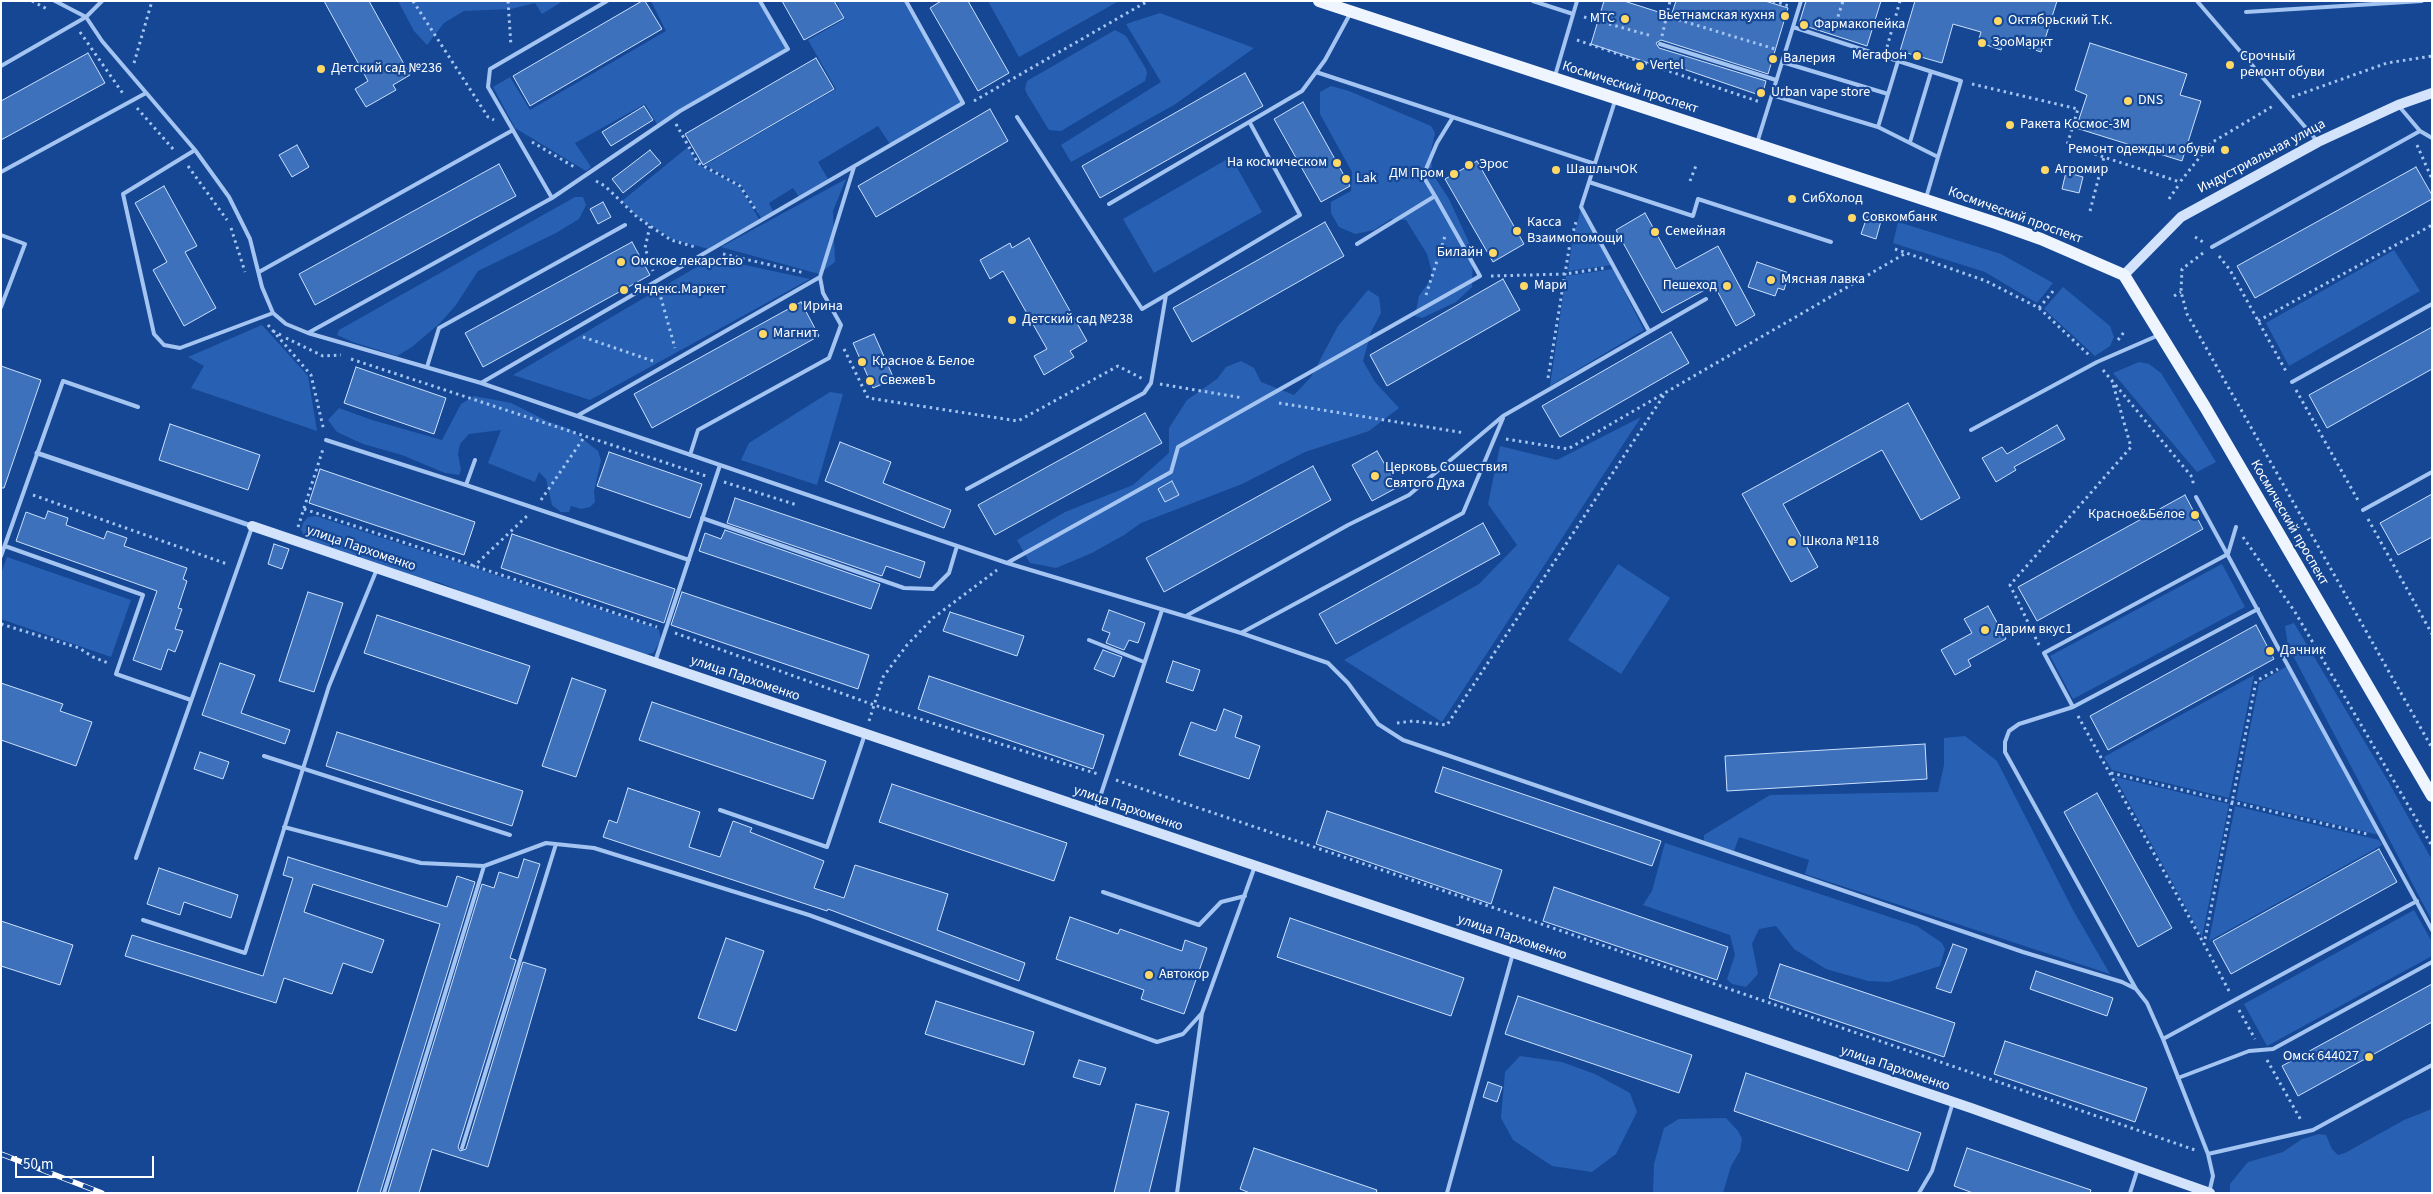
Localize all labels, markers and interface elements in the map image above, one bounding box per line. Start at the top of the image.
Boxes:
place label: Вьетнамская кухня [1658,8,1775,24]
marker: Вьетнамская кухня [1779,10,1791,22]
place label: МТС [1590,11,1615,27]
marker: МТС [1619,13,1631,25]
place label: Октябрьский Т.К. [2008,13,2112,29]
marker: Октябрьский Т.К. [1992,15,2004,27]
place label: Фармакопейка [1814,17,1905,33]
marker: Фармакопейка [1798,19,1810,31]
place label: ЗооМаркт [1992,35,2053,51]
marker: ЗооМаркт [1976,37,1988,49]
place label: Мегафон [1852,48,1907,64]
place label: Срочный ремонт обуви [2240,49,2325,82]
marker: Мегафон [1911,50,1923,62]
place label: Валерия [1783,51,1836,67]
marker: Валерия [1767,53,1779,65]
street label: Космический проспект [1560,58,1700,118]
place label: Vertel [1650,58,1684,74]
marker: Срочный ремонт обуви [2224,59,2236,71]
marker: Vertel [1634,60,1646,72]
place label: Детский сад №236 [331,61,442,77]
marker: Детский сад №236 [315,63,327,75]
place label: Urban vape store [1771,85,1870,101]
marker: Urban vape store [1755,87,1767,99]
place label: DNS [2138,93,2163,109]
marker: DNS [2122,95,2134,107]
street label: Индустриальная улица [2195,116,2329,198]
place label: Ракета Космос-3М [2020,117,2130,133]
marker: Ракета Космос-3М [2004,119,2016,131]
place label: Ремонт одежды и обуви [2068,142,2215,158]
marker: Ремонт одежды и обуви [2219,144,2231,156]
place label: На космическом [1227,155,1327,171]
marker: На космическом [1331,157,1343,169]
place label: Эрос [1479,157,1509,173]
marker: Эрос [1463,159,1475,171]
place label: ШашлычОК [1566,162,1637,178]
place label: Агромир [2055,162,2108,178]
marker: ШашлычОК [1550,164,1562,176]
marker: Агромир [2039,164,2051,176]
place label: ДМ Пром [1389,166,1444,182]
marker: ДМ Пром [1448,168,1460,180]
place label: Lak [1356,171,1377,187]
marker: Lak [1340,173,1352,185]
street label: Космический проспект [1945,184,2085,248]
place label: СибХолод [1802,191,1863,207]
marker: СибХолод [1786,193,1798,205]
place label: Совкомбанк [1862,210,1937,226]
marker: Совкомбанк [1846,212,1858,224]
place label: Касса Взаимопомощи [1527,215,1623,248]
place label: Семейная [1665,224,1726,240]
marker: Касса Взаимопомощи [1511,225,1523,237]
marker: Семейная [1649,226,1661,238]
place label: Билайн [1437,245,1483,261]
marker: Билайн [1487,247,1499,259]
place label: Омское лекарство [631,254,743,270]
marker: Омское лекарство [615,256,627,268]
place label: Мясная лавка [1781,272,1865,288]
marker: Мясная лавка [1765,274,1777,286]
place label: Мари [1534,278,1567,294]
place label: Пешеход [1663,278,1717,294]
marker: Мари [1518,280,1530,292]
marker: Пешеход [1721,280,1733,292]
place label: Яндекс.Маркет [634,282,726,298]
marker: Яндекс.Маркет [618,284,630,296]
place label: Ирина [803,299,843,315]
marker: Ирина [787,301,799,313]
place label: Детский сад №238 [1022,312,1133,328]
marker: Детский сад №238 [1006,314,1018,326]
place label: Магнит [773,326,818,342]
marker: Магнит [757,328,769,340]
place label: Красное & Белое [872,354,975,370]
marker: Красное & Белое [856,356,868,368]
place label: СвежевЪ [880,373,936,389]
marker: СвежевЪ [864,375,876,387]
street label: Космический проспект [2246,457,2332,589]
place label: Церковь Сошествия Святого Духа [1385,460,1508,492]
marker: Церковь Сошествия Святого Духа [1369,470,1381,482]
place label: Красное&Белое [2088,507,2185,523]
marker: Красное&Белое [2189,509,2201,521]
street label: улица Пархоменко [304,522,418,576]
place label: Школа №118 [1802,534,1879,550]
marker: Школа №118 [1786,536,1798,548]
place label: Дарим вкус1 [1995,622,2072,638]
marker: Дарим вкус1 [1979,624,1991,636]
place label: Дачник [2280,643,2326,659]
marker: Дачник [2264,645,2276,657]
street label: улица Пархоменко [688,652,802,706]
street label: улица Пархоменко [1071,782,1185,836]
street label: улица Пархоменко [1455,911,1569,965]
place label: Автокор [1159,967,1209,983]
marker: Автокор [1143,969,1155,981]
street label: улица Пархоменко [1838,1042,1952,1096]
place label: Омск 644027 [2283,1049,2359,1065]
marker: Омск 644027 [2363,1051,2375,1063]
scale bar [18,1146,156,1178]
text: 50 m [23,1154,53,1175]

